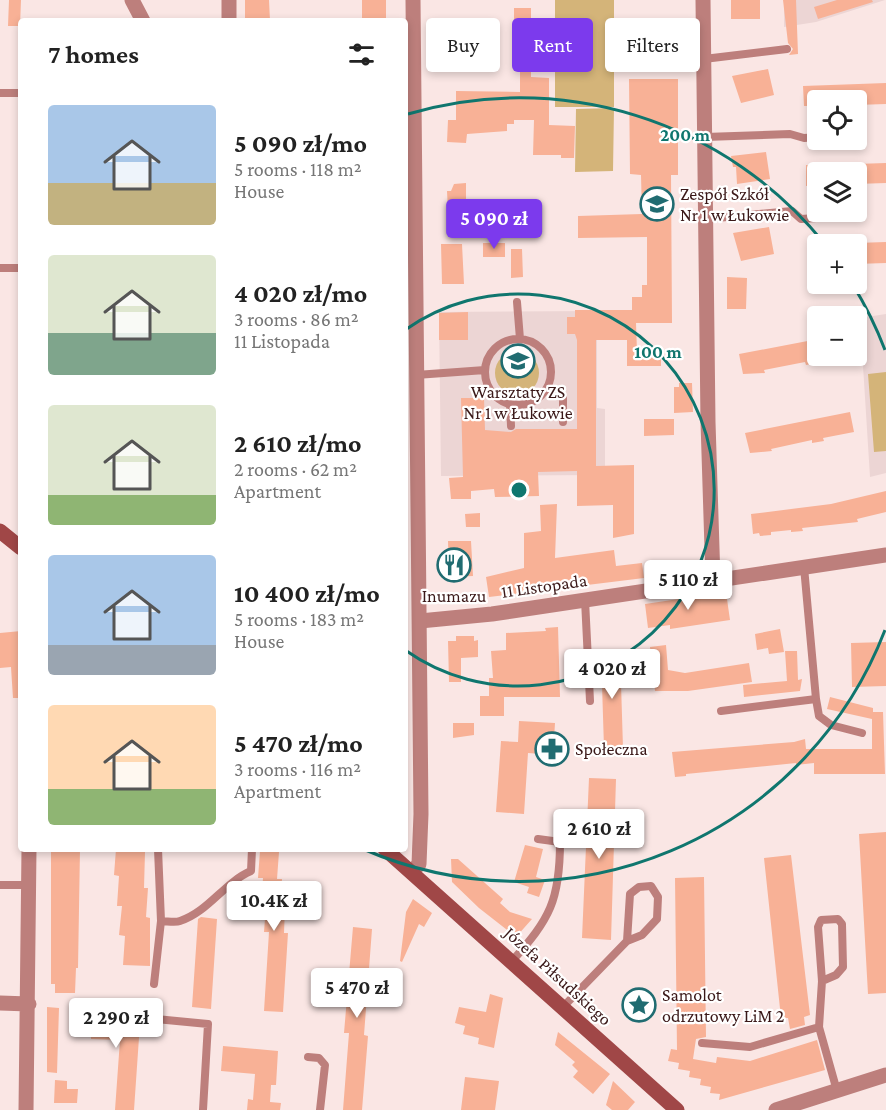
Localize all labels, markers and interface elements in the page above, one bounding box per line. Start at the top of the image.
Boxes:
chip: Buy [426,18,500,72]
chip: Rent [512,18,593,72]
chip: Filters [605,18,700,72]
icon: filters [345,38,378,71]
text: 7 homes [48,40,139,69]
map controls [807,90,867,366]
button: locate [807,90,867,150]
text: 200 m [660,125,711,145]
icon: home [96,129,168,201]
text: 5 090 zł/mo [234,129,367,158]
text: 5 rooms · 118 m² [234,158,362,180]
button: layers [807,162,867,222]
text: House [234,180,284,202]
place label: Zespół Szkół Nr 1 w Łukowie [680,184,789,225]
school or university icon: Zespół Szkół Nr 1 w Łukowie [639,186,675,222]
pin: 5 090 zł [432,199,556,250]
text: 5 090 zł [460,207,528,229]
button: + [807,234,867,294]
icon: home [96,279,168,351]
text: 4 020 zł/mo [234,279,367,308]
button: − [807,306,867,366]
text: 3 rooms · 86 m² [234,308,359,330]
text: 11 Listopada [234,330,330,352]
text: 100 m [634,342,682,362]
school or university icon: Warsztaty ZS Nr 1 w Łukowie [500,343,536,379]
place label: Warsztaty ZS Nr 1 w Łukowie [463,382,573,423]
icon: home [96,429,168,501]
text: 2 610 zł/mo [234,429,362,458]
text: 2 rooms · 62 m² [234,458,357,480]
text: Apartment [234,480,321,502]
centre of rings [509,480,529,500]
restaurant icon: Inumazu [436,547,472,583]
pin: 5 110 zł [626,560,750,611]
text: 5 110 zł [658,568,718,590]
street label: 11 Listopada [500,570,588,602]
icon: home [96,579,168,651]
text: 10 400 zł/mo [234,579,380,608]
place label: Inumazu [422,586,487,606]
text: 5 rooms · 183 m² [234,608,364,630]
text: House [234,630,284,652]
pin: 4 020 zł [550,649,674,700]
text: 4 020 zł [578,657,646,679]
icon: home [96,729,168,801]
text: 5 470 zł/mo [234,729,363,758]
pharmacy icon: Społeczna [534,731,570,767]
place label: Społeczna [575,739,648,759]
text: 3 rooms · 116 m² [234,758,361,780]
text: Apartment [234,780,321,802]
pin: 2 610 zł [537,809,661,860]
text: 2 610 zł [567,817,631,839]
pin: 10.4K zł [212,881,336,932]
text: 10.4K zł [241,889,307,911]
street label: Józefa Piłsudskiego [499,921,616,1029]
pin: 5 470 zł [295,968,419,1019]
text: 5 470 zł [325,976,389,998]
place label: Samolot odrzutowy LiM 2 [662,985,784,1026]
place icon: Samolot odrzutowy LiM 2 [621,987,657,1023]
pin: 2 290 zł [54,998,178,1049]
text: 2 290 zł [83,1006,149,1028]

